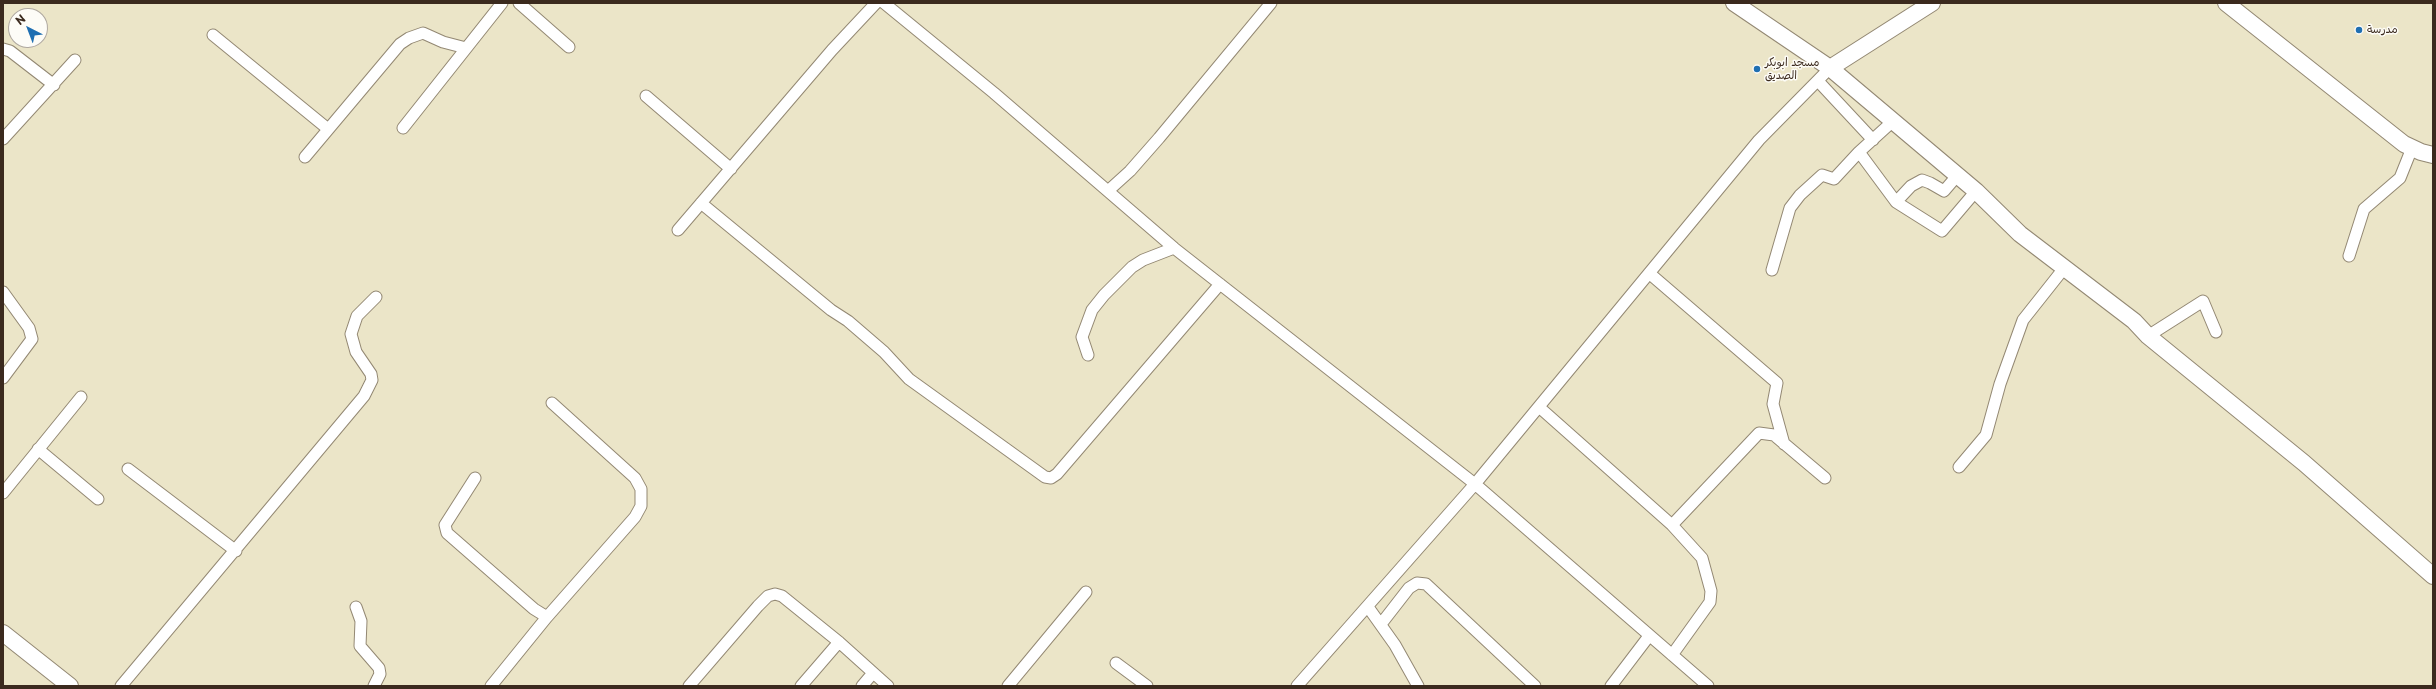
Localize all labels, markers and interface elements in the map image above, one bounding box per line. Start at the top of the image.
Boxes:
north arrow [8,8,48,48]
text: N [11,10,29,29]
place label: مدرسة [2367,23,2398,37]
marker: مدرسة [2354,25,2364,35]
place label: مسجد ابوبكر الصديق [1765,56,1820,82]
marker: مسجد ابوبكر الصديق [1752,64,1762,74]

